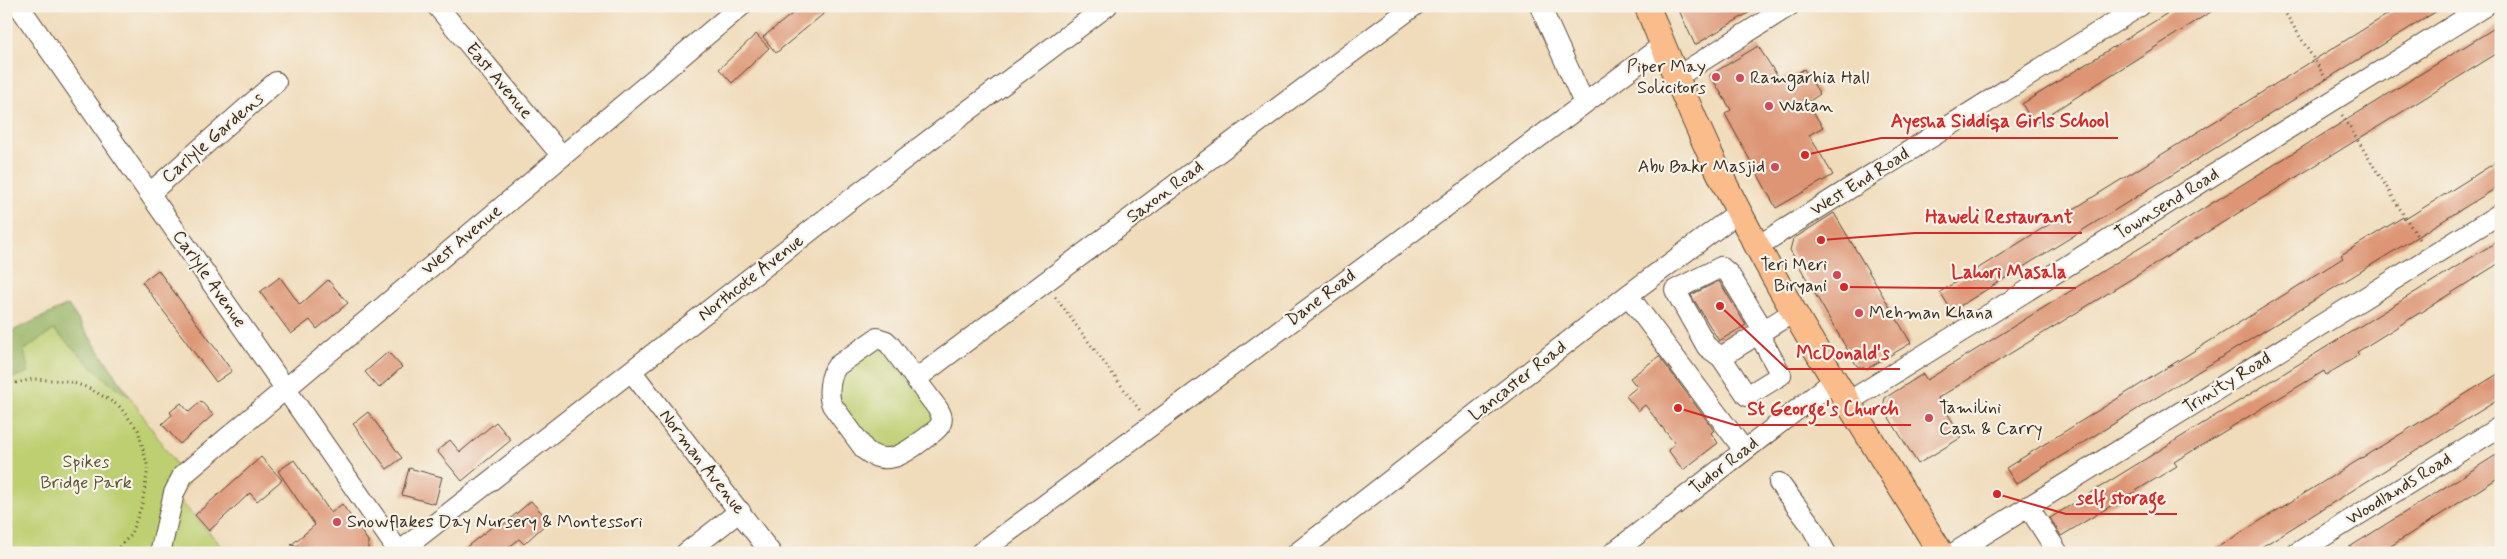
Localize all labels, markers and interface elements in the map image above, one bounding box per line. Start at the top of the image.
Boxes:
street label: East Avenue [460,38,538,124]
place label: Piper May Solicitors [1627,55,1706,100]
place label: Ramgarhia Hall [1750,66,1869,91]
marker: Piper May Solicitors [1710,71,1722,83]
marker: Ramgarhia Hall [1734,72,1746,84]
street label: Carlyle Gardens [157,87,269,189]
place label: Watan [1779,94,1833,118]
marker: Watan [1763,100,1775,112]
callout: Ayesha Siddiqa Girls School [1881,104,2118,138]
text: Ayesha Siddiqa Girls School [1891,109,2109,135]
street label: West End Road [1806,142,1914,222]
street label: Saxon Road [1122,155,1208,229]
place label: Abu Bakr Masjid [1638,155,1765,179]
marker: Abu Bakr Masjid [1769,161,1781,173]
street label: Townsend Road [2110,162,2224,246]
street label: West Avenue [417,199,507,281]
callout: Haweli Restaurant [1915,199,2082,233]
text: Haweli Restaurant [1925,205,2073,230]
street label: Carlyle Avenue [166,225,252,333]
street label: Northcote Avenue [693,229,809,327]
place label: Teri Meri Biryani [1760,253,1827,298]
callout: Lahori Masala [1942,254,2076,288]
text: Lahori Masala [1951,260,2067,285]
street label: Dane Road [1281,264,1361,332]
marker: Teri Meri Biryani [1831,269,1843,281]
place label: Mehman Khana [1869,301,1993,325]
marker: Mehman Khana [1853,307,1865,319]
street label: Lancaster Road [1464,335,1572,427]
callout: McDonald's [1787,335,1900,369]
text: McDonald's [1796,341,1890,366]
street label: Trinity Road [2178,346,2276,420]
callout: St George's Church [1735,391,1911,425]
place label: Tamilini Cash & Carry [1939,396,2043,441]
text: St George's Church [1747,397,1899,425]
street label: Norman Avenue [653,404,751,520]
marker: Tamilini Cash & Carry [1923,412,1935,424]
street label: Tudor Road [1685,432,1763,500]
street label: Woodlands Road [2342,447,2456,531]
park label: Spikes Bridge Park [40,450,132,495]
callout: self storage [2066,480,2177,514]
text: self storage [2075,486,2166,514]
place label: Snowflakes Day Nursery & Montessori [347,510,643,534]
marker: Snowflakes Day Nursery & Montessori [331,516,343,528]

